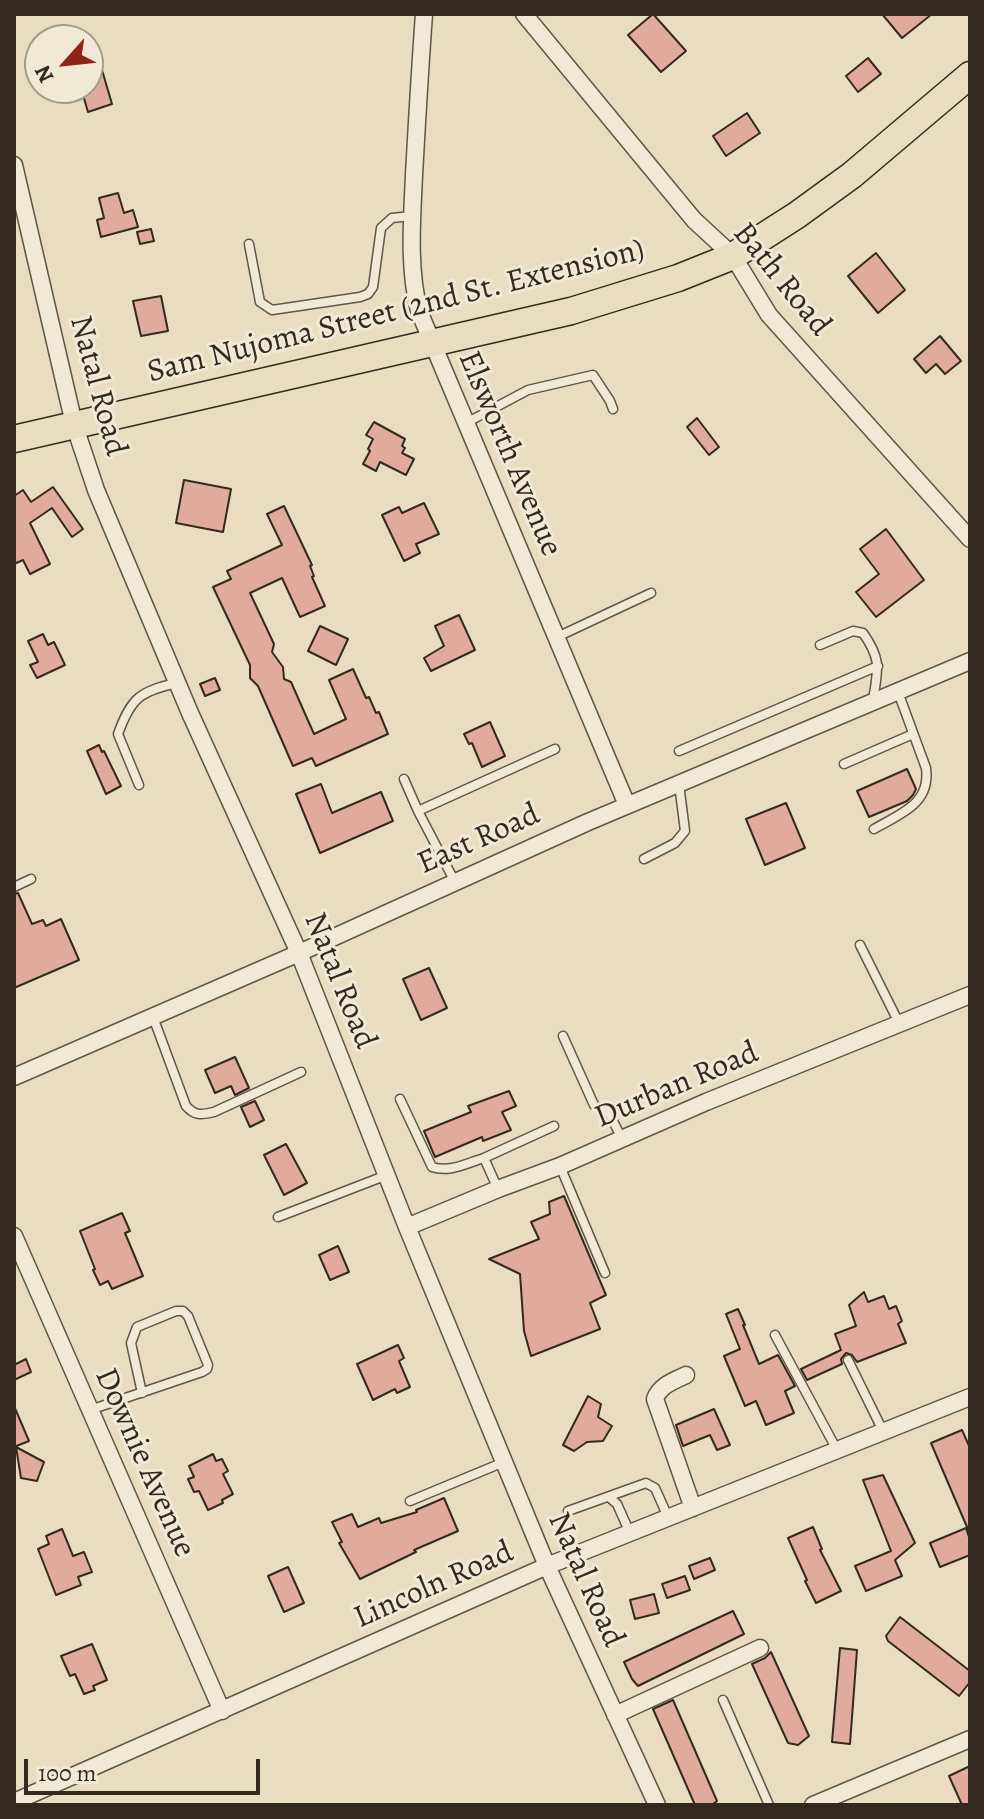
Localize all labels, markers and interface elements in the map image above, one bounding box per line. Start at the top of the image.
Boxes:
north arrow [24,24,104,104]
text: N [27,60,61,88]
street label: Bath Road [724,216,838,344]
street label: Sam Nujoma Street (2nd St. Extension) [144,232,648,392]
street label: Natal Road [60,312,134,460]
street label: Elsworth Avenue [449,346,569,562]
street label: East Road [412,796,546,884]
street label: Natal Road [294,907,384,1055]
street label: Durban Road [590,1034,764,1138]
street label: Downie Avenue [85,1362,203,1564]
street label: Natal Road [538,1507,632,1653]
street label: Lincoln Road [348,1534,520,1638]
scale bar [28,1743,264,1793]
text: 100 m [38,1757,97,1789]

